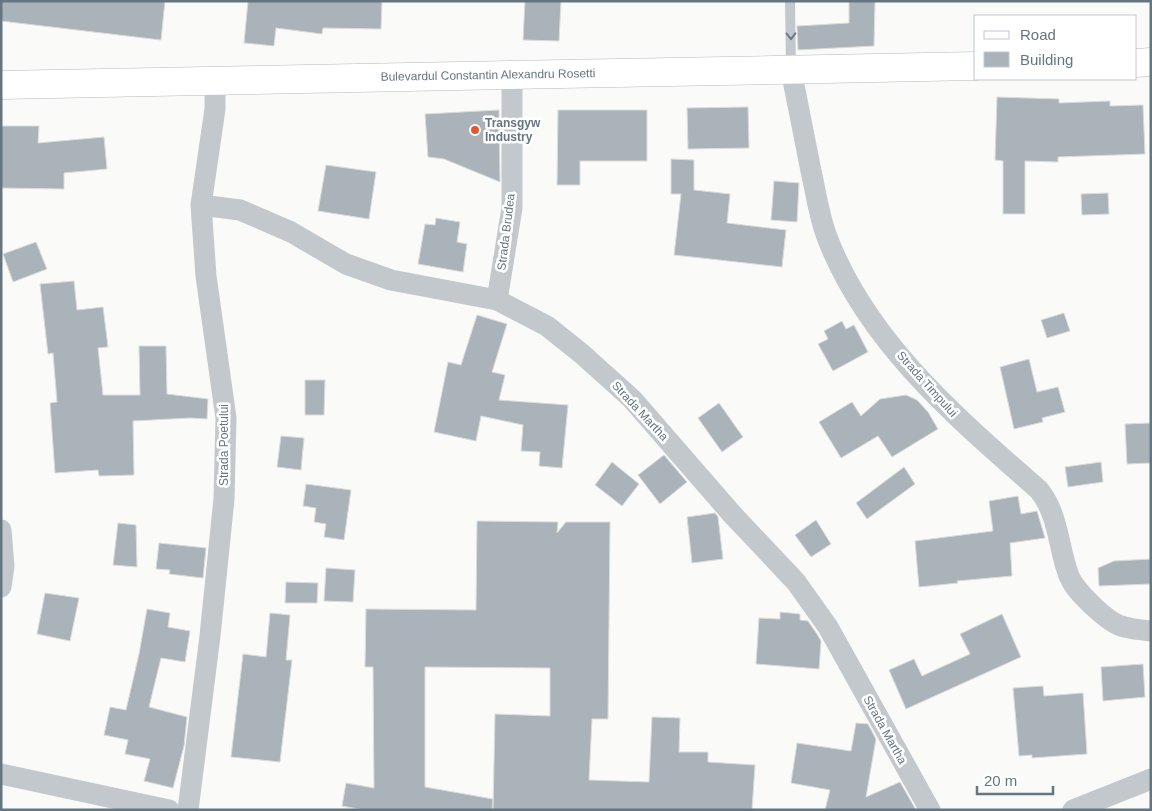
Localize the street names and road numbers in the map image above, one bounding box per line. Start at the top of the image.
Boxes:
street label: Bulevardul Constantin Alexandru Rosetti [380,66,596,84]
street label: Strada Brudea [494,192,518,271]
street label: Strada Timpului [894,348,960,420]
street label: Strada Martha [609,378,671,444]
street label: Strada Poetului [217,404,231,486]
street label: Strada Martha [860,693,910,767]

